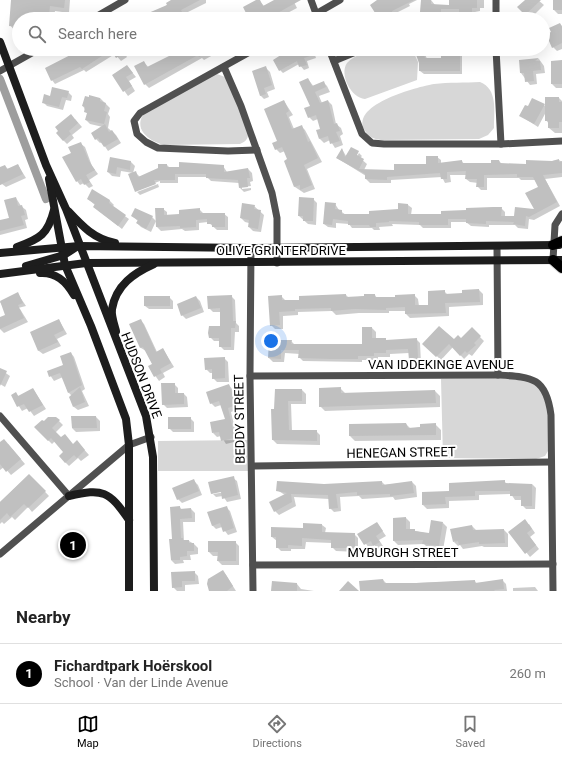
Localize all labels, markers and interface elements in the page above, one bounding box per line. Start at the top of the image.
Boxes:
search box [12,12,550,56]
icon: search [26,23,48,45]
text: Search here [58,25,137,43]
street label: OLIVE GRINTER DRIVE [216,243,346,258]
street label: HUDSON DRIVE [118,330,165,420]
your location [261,331,281,351]
street label: VAN IDDEKINGE AVENUE [368,357,514,372]
street label: BEDDY STREET [231,374,248,464]
street label: HENEGAN STREET [346,444,456,461]
pin: 1 [60,530,86,560]
street label: MYBURGH STREET [347,545,459,560]
text: Nearby [16,607,71,627]
text: Fichardtpark Hoërskool [54,657,212,675]
text: 1 [25,666,33,681]
text: 260 m [509,666,546,681]
text: School · Van der Linde Avenue [54,675,228,690]
tab: Map [77,713,99,750]
tab: Directions [252,713,302,750]
tab: Saved [455,713,485,750]

